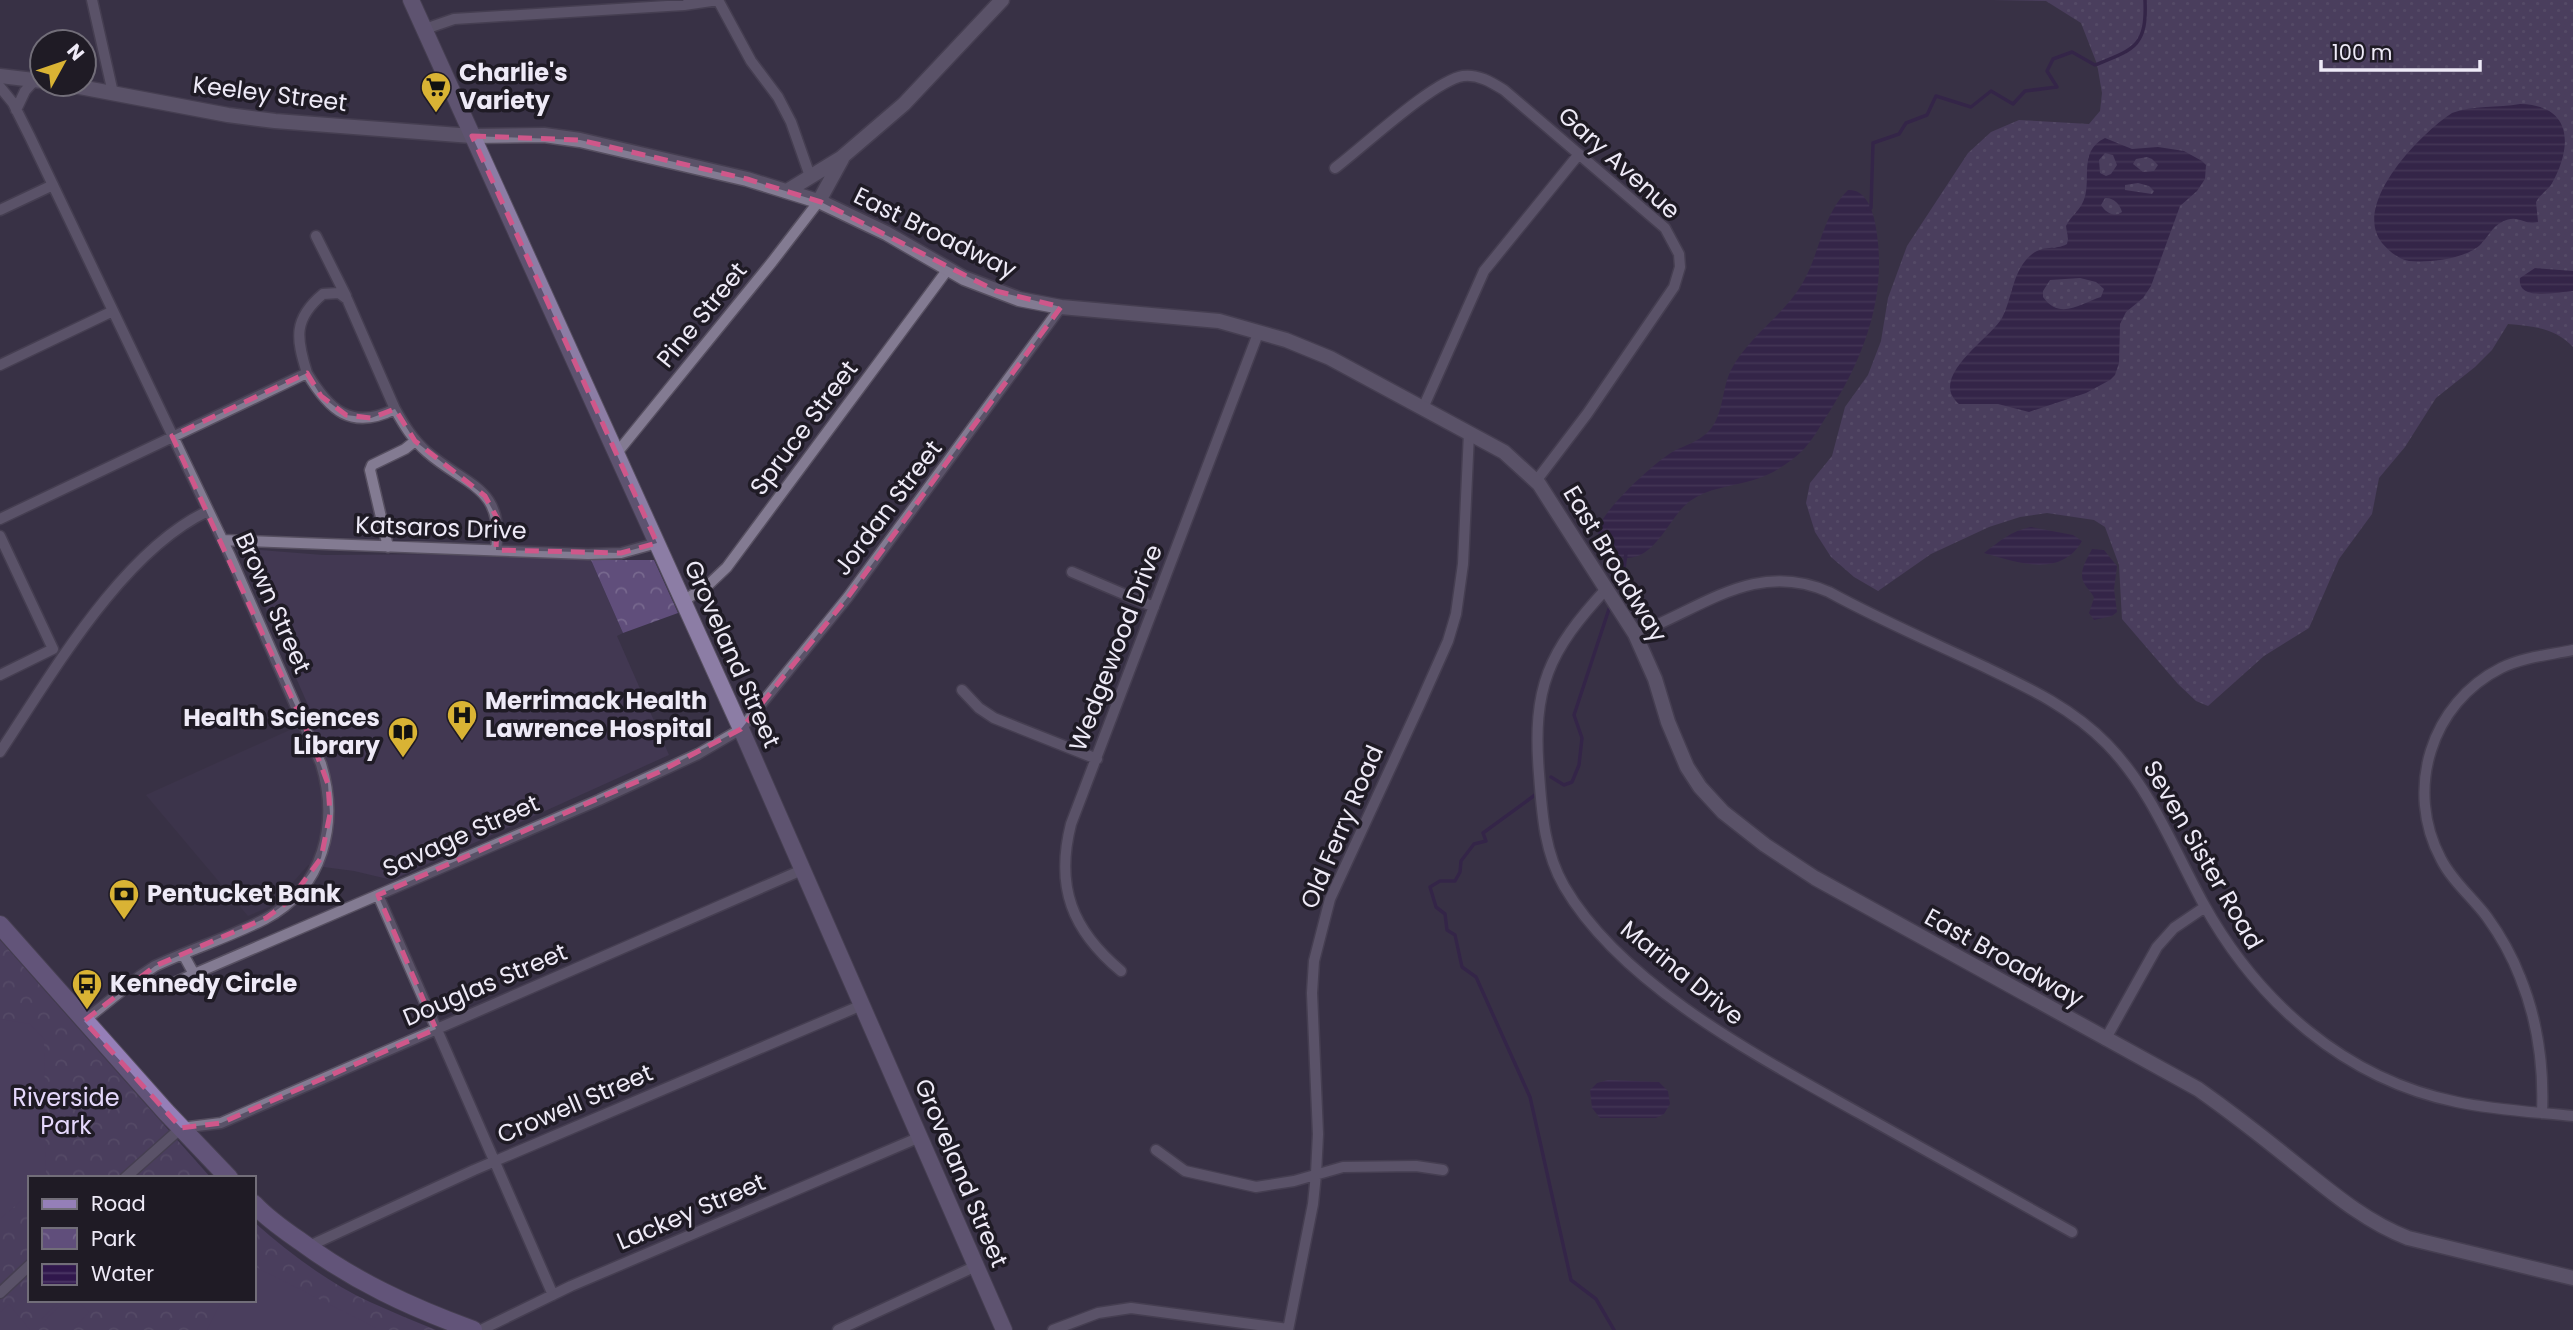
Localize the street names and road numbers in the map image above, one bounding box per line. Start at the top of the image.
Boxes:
street label: Keeley Street [191,68,349,119]
street label: Gary Avenue [1551,99,1688,226]
street label: East Broadway [848,179,1022,286]
street label: Pine Street [649,255,754,374]
street label: Spruce Street [742,354,865,502]
street label: Jordan Street [826,433,949,582]
street label: East Broadway [1556,479,1675,649]
street label: Katsaros Drive [355,508,527,547]
street label: Brown Street [228,527,319,678]
street label: Wedgewood Drive [1061,540,1170,756]
street label: Groveland Street [676,555,789,753]
street label: Old Ferry Road [1292,740,1391,914]
street label: Seven Sister Road [2136,754,2271,955]
street label: Savage Street [377,786,544,885]
street label: East Broadway [1919,900,2090,1015]
street label: Marina Drive [1614,913,1751,1033]
street label: Douglas Street [398,935,572,1034]
street label: Crowell Street [492,1056,658,1151]
street label: Groveland Street [907,1074,1016,1272]
street label: Lackey Street [611,1165,770,1258]

